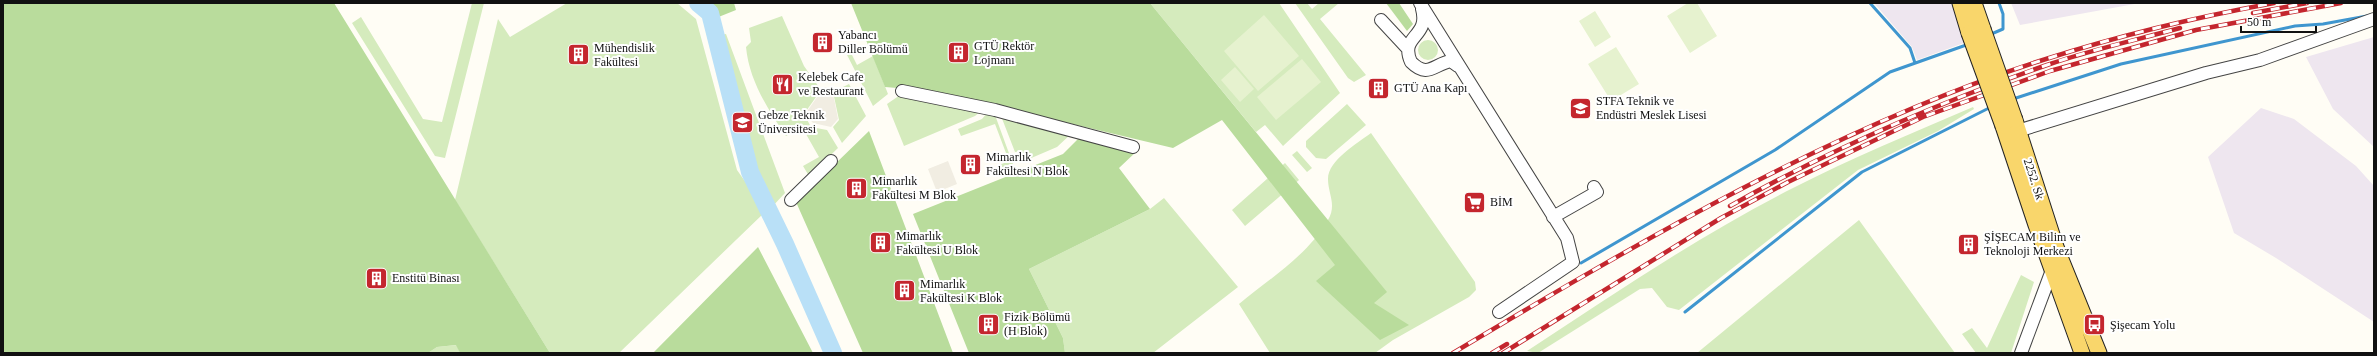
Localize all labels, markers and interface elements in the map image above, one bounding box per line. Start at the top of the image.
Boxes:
scale bar [2241,8,2316,34]
text: 50 m [2247,15,2272,29]
place label: Yabancı Diller Bölümü [838,28,908,56]
building icon: Yabancı Diller Bölümü [809,29,835,55]
place label: GTÜ Rektör Lojmanı [974,39,1034,67]
building icon: GTÜ Rektör Lojmanı [945,40,971,66]
place label: Mühendislik Fakültesi [594,41,655,69]
building icon: Mühendislik Fakültesi [565,42,591,68]
place label: Kelebek Cafe ve Restaurant [798,70,864,98]
restaurant icon: Kelebek Cafe ve Restaurant [769,71,795,97]
building icon: GTÜ Ana Kapı [1366,75,1392,101]
place label: GTÜ Ana Kapı [1394,81,1468,95]
place label: STFA Teknik ve Endüstri Meslek Lisesi [1596,94,1707,122]
school or university icon: STFA Teknik ve Endüstri Meslek Lisesi [1568,95,1594,121]
place label: Gebze Teknik Üniversitesi [758,108,825,136]
school or university icon: Gebze Teknik Üniversitesi [729,109,755,135]
place label: Mimarlık Fakültesi N Blok [986,150,1068,178]
building icon: Mimarlık Fakültesi N Blok [958,151,984,177]
street label: 2252. Sk [2021,157,2047,201]
place label: Mimarlık Fakültesi M Blok [872,174,956,202]
building icon: Mimarlık Fakültesi M Blok [843,175,869,201]
supermarket icon: BİM [1462,189,1488,215]
place label: BİM [1490,195,1513,209]
place label: Mimarlık Fakültesi U Blok [896,229,978,257]
building icon: Mimarlık Fakültesi U Blok [868,230,894,256]
place label: ŞİŞECAM Bilim ve Teknoloji Merkezi [1984,230,2081,258]
building icon: ŞİŞECAM Bilim ve Teknoloji Merkezi [1955,231,1981,257]
building icon: Enstitü Binası [364,265,390,291]
place label: Enstitü Binası [392,271,460,285]
place label: Mimarlık Fakültesi K Blok [920,277,1002,305]
building icon: Mimarlık Fakültesi K Blok [891,278,917,304]
place label: Fizik Bölümü (H Blok) [1004,310,1070,338]
building icon: Fizik Bölümü (H Blok) [976,311,1002,337]
bus stop icon: Şişecam Yolu [2082,312,2108,338]
place label: Şişecam Yolu [2110,318,2175,332]

